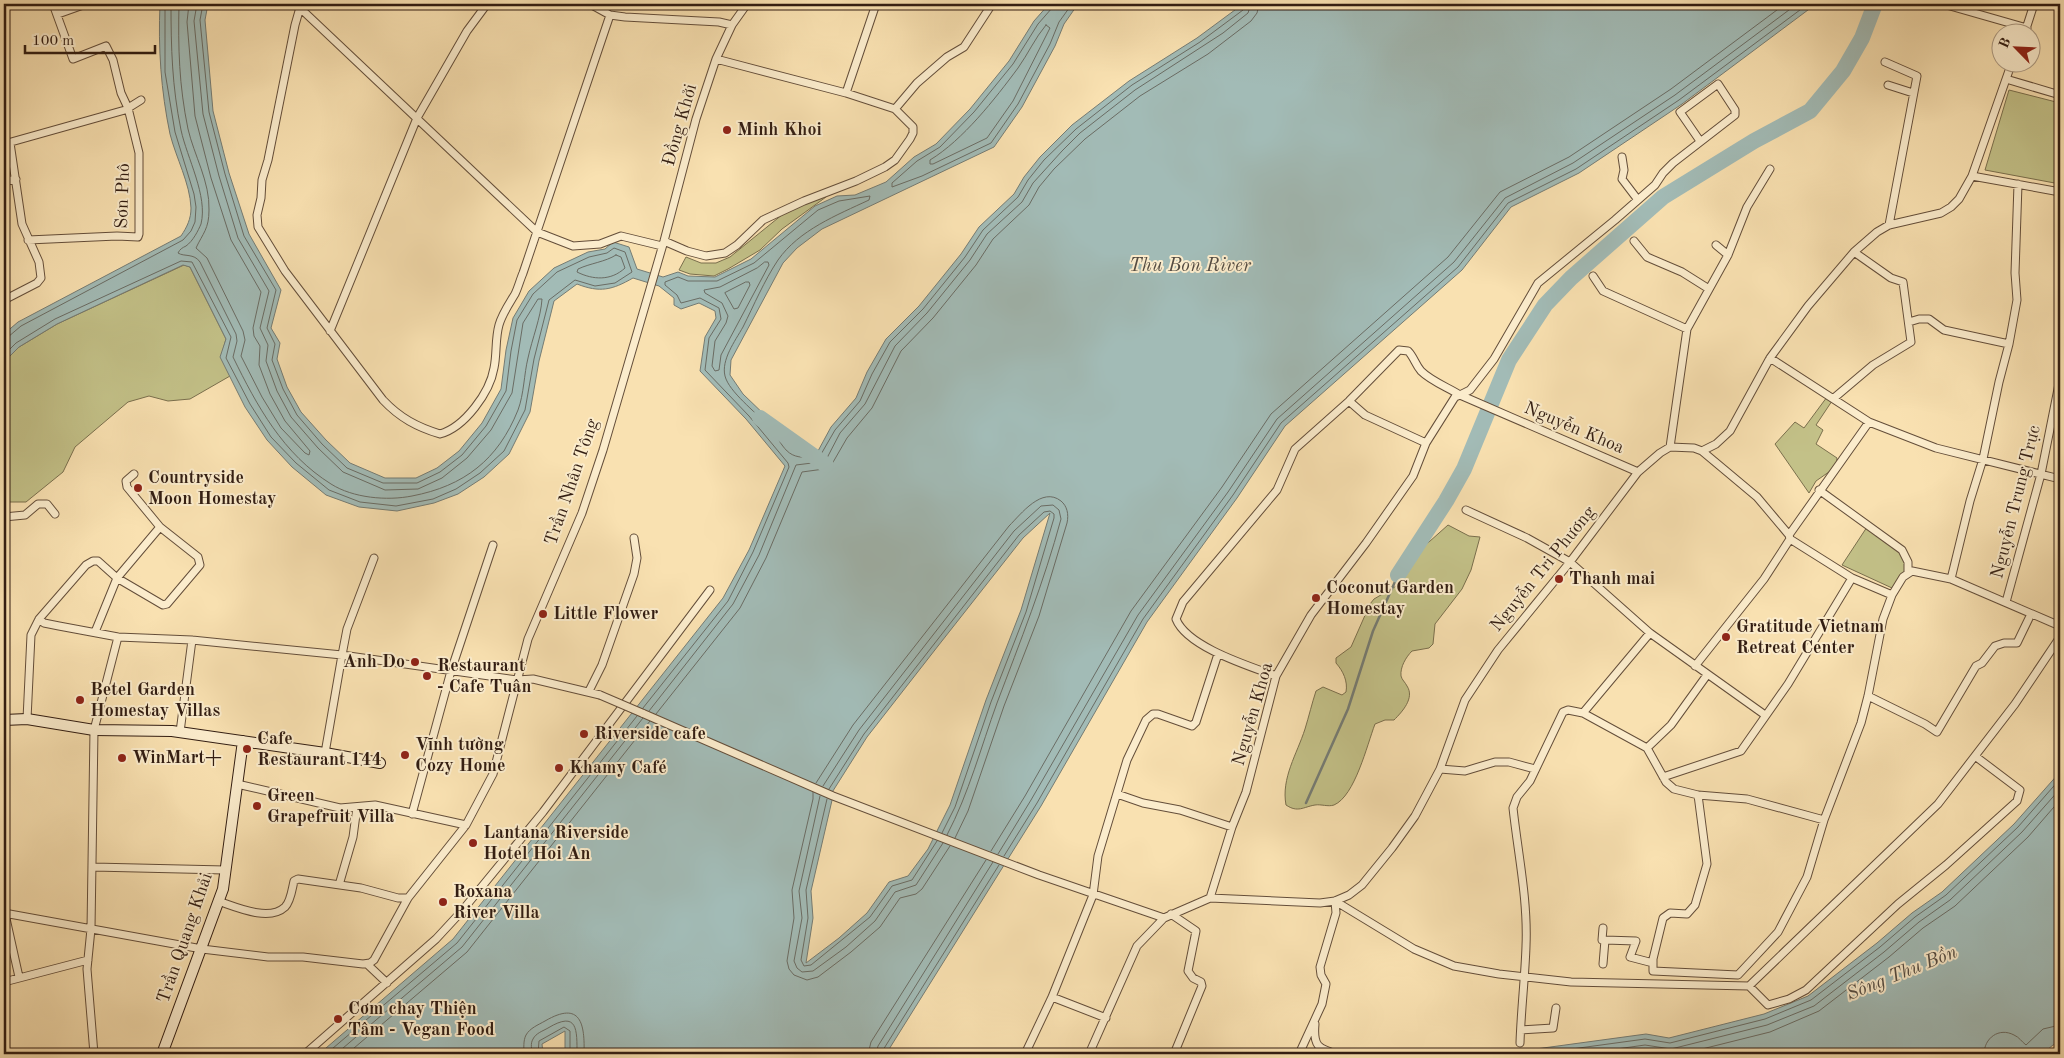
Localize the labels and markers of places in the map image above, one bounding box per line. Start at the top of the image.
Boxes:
place label: Minh Khoi [737,121,822,139]
marker: Minh Khoi [721,124,733,136]
place label: Countryside Moon Homestay [148,469,276,508]
marker: Countryside Moon Homestay [132,482,144,494]
place label: Thanh mai [1569,570,1655,588]
marker: Thanh mai [1553,573,1565,585]
place label: Coconut Garden Homestay [1326,579,1454,618]
marker: Coconut Garden Homestay [1310,592,1322,604]
place label: Little Flower [553,605,658,623]
marker: Little Flower [537,608,549,620]
place label: Gratitude Vietnam Retreat Center [1736,618,1884,657]
marker: Gratitude Vietnam Retreat Center [1720,631,1732,643]
place label: Anh Do [343,653,405,671]
marker: Anh Do [409,656,421,668]
place label: Restaurant - Cafe Tuân [437,657,532,696]
marker: Restaurant - Cafe Tuân [421,670,433,682]
place label: Betel Garden Homestay Villas [90,681,221,720]
marker: Betel Garden Homestay Villas [74,694,86,706]
place label: Riverside cafe [594,725,706,743]
marker: Riverside cafe [578,728,590,740]
place label: Cafe Restaurant 144 [257,730,382,769]
place label: Vĩnh tường Cozy Home [415,736,506,775]
marker: Cafe Restaurant 144 [241,743,253,755]
place label: WinMart+ [132,749,222,767]
marker: Vĩnh tường Cozy Home [399,749,411,761]
marker: WinMart+ [116,752,128,764]
place label: Khamy Café [569,759,667,777]
marker: Khamy Café [553,762,565,774]
place label: Green Grapefruit Villa [267,787,394,826]
marker: Green Grapefruit Villa [251,800,263,812]
place label: Lantana Riverside Hotel Hoi An [483,824,629,863]
marker: Lantana Riverside Hotel Hoi An [467,837,479,849]
place label: Roxana River Villa [453,883,540,922]
marker: Roxana River Villa [437,896,449,908]
place label: Cơm chay Thiện Tâm - Vegan Food [348,1000,495,1039]
marker: Cơm chay Thiện Tâm - Vegan Food [332,1013,344,1025]

